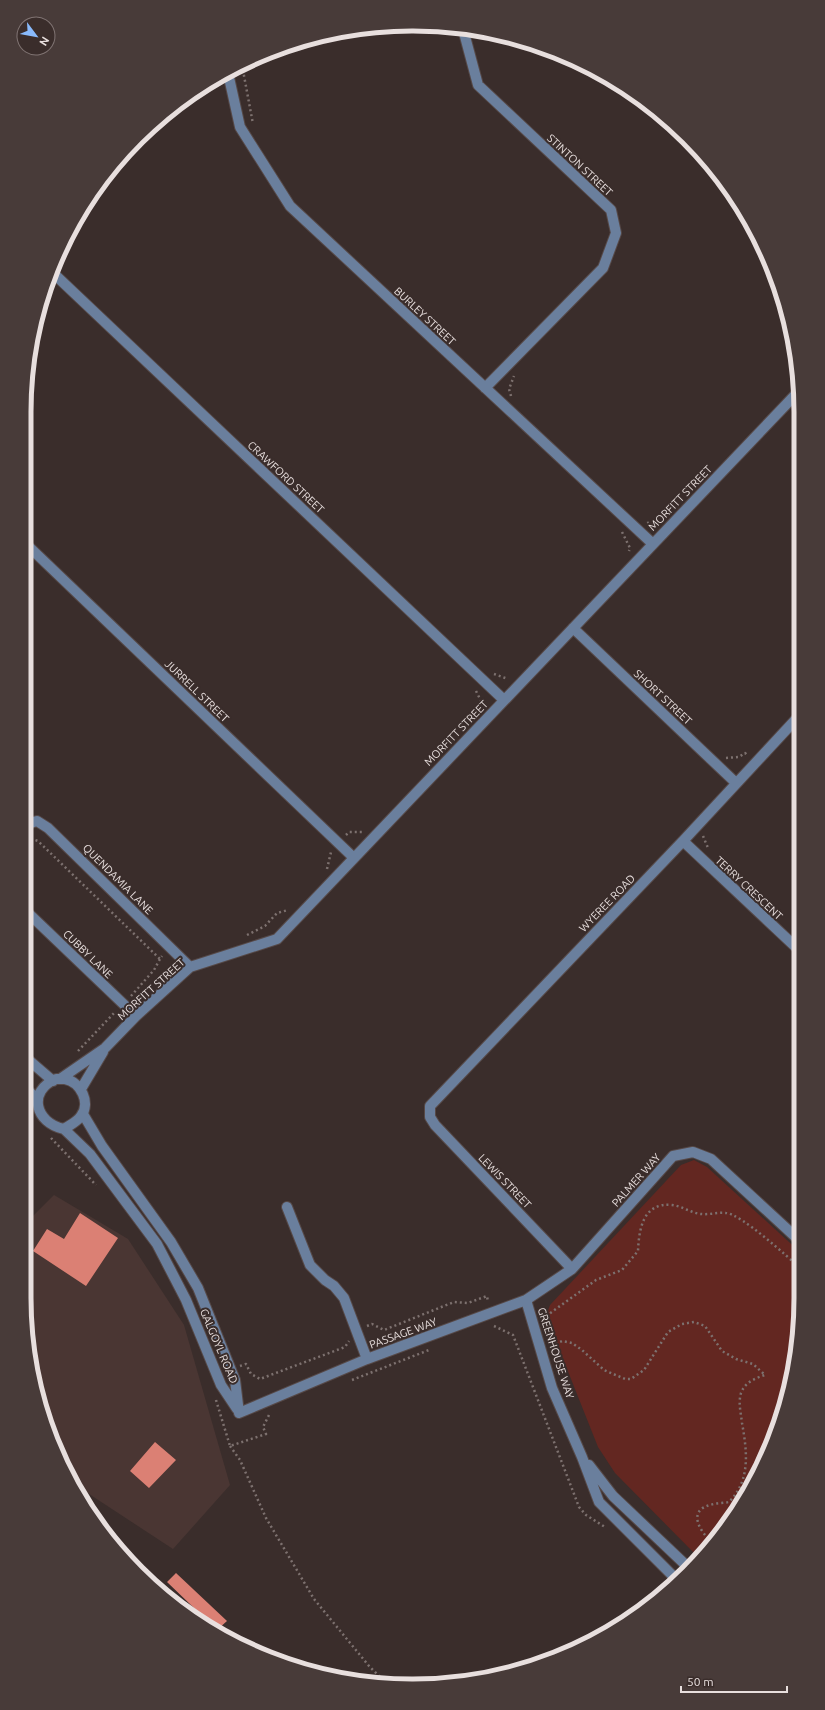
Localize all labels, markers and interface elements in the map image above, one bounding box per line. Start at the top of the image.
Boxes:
north arrow [16,16,56,56]
text: N [37,35,52,48]
street label: STINTON STREET [545,132,615,198]
street label: BURLEY STREET [392,285,458,347]
street label: CRAWFORD STREET [245,439,327,515]
street label: MORFITT STREET [646,463,714,533]
street label: JURRELL STREET [163,658,231,724]
street label: SHORT STREET [632,667,694,727]
street label: MORFITT STREET [422,698,490,768]
street label: QUENDAMIA LANE [81,842,155,916]
street label: TERRY CRESCENT [713,854,785,922]
street label: WYEREE ROAD [577,872,637,934]
street label: CUBBY LANE [61,927,115,981]
street label: MORFITT STREET [115,956,187,1022]
street label: PALMER WAY [609,1151,663,1209]
street label: LEWIS STREET [476,1152,534,1210]
street label: GREENHOUSE WAY [536,1306,577,1401]
street label: GALGOYL ROAD [198,1307,240,1385]
street label: PASSAGE WAY [368,1315,439,1351]
scale bar [681,1668,787,1694]
text: 50 m [687,1675,714,1688]

